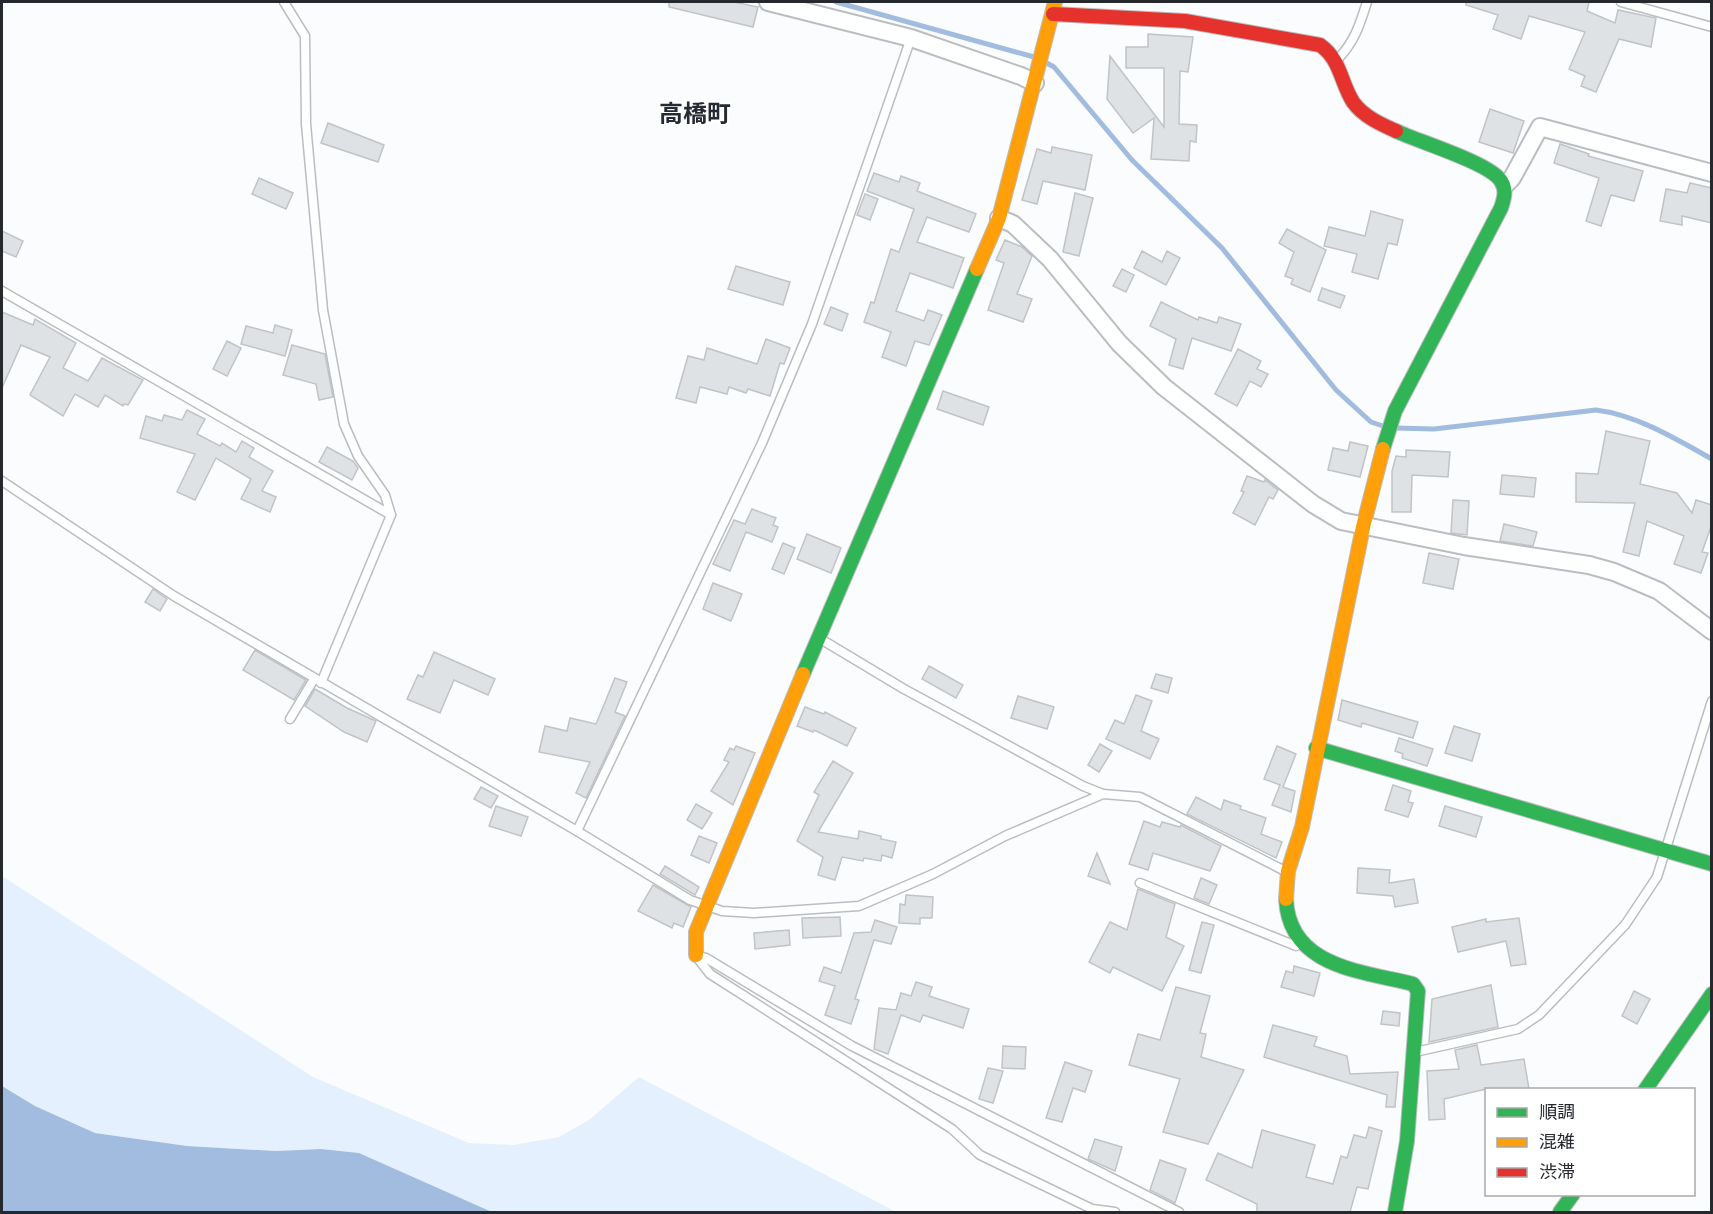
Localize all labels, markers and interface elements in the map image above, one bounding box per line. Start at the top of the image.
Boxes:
district label: 高橋町 [659,98,731,129]
legend [1485,1088,1695,1196]
text: 順調 [1539,1100,1575,1123]
text: 混雑 [1539,1130,1575,1153]
text: 渋滞 [1539,1160,1575,1183]

